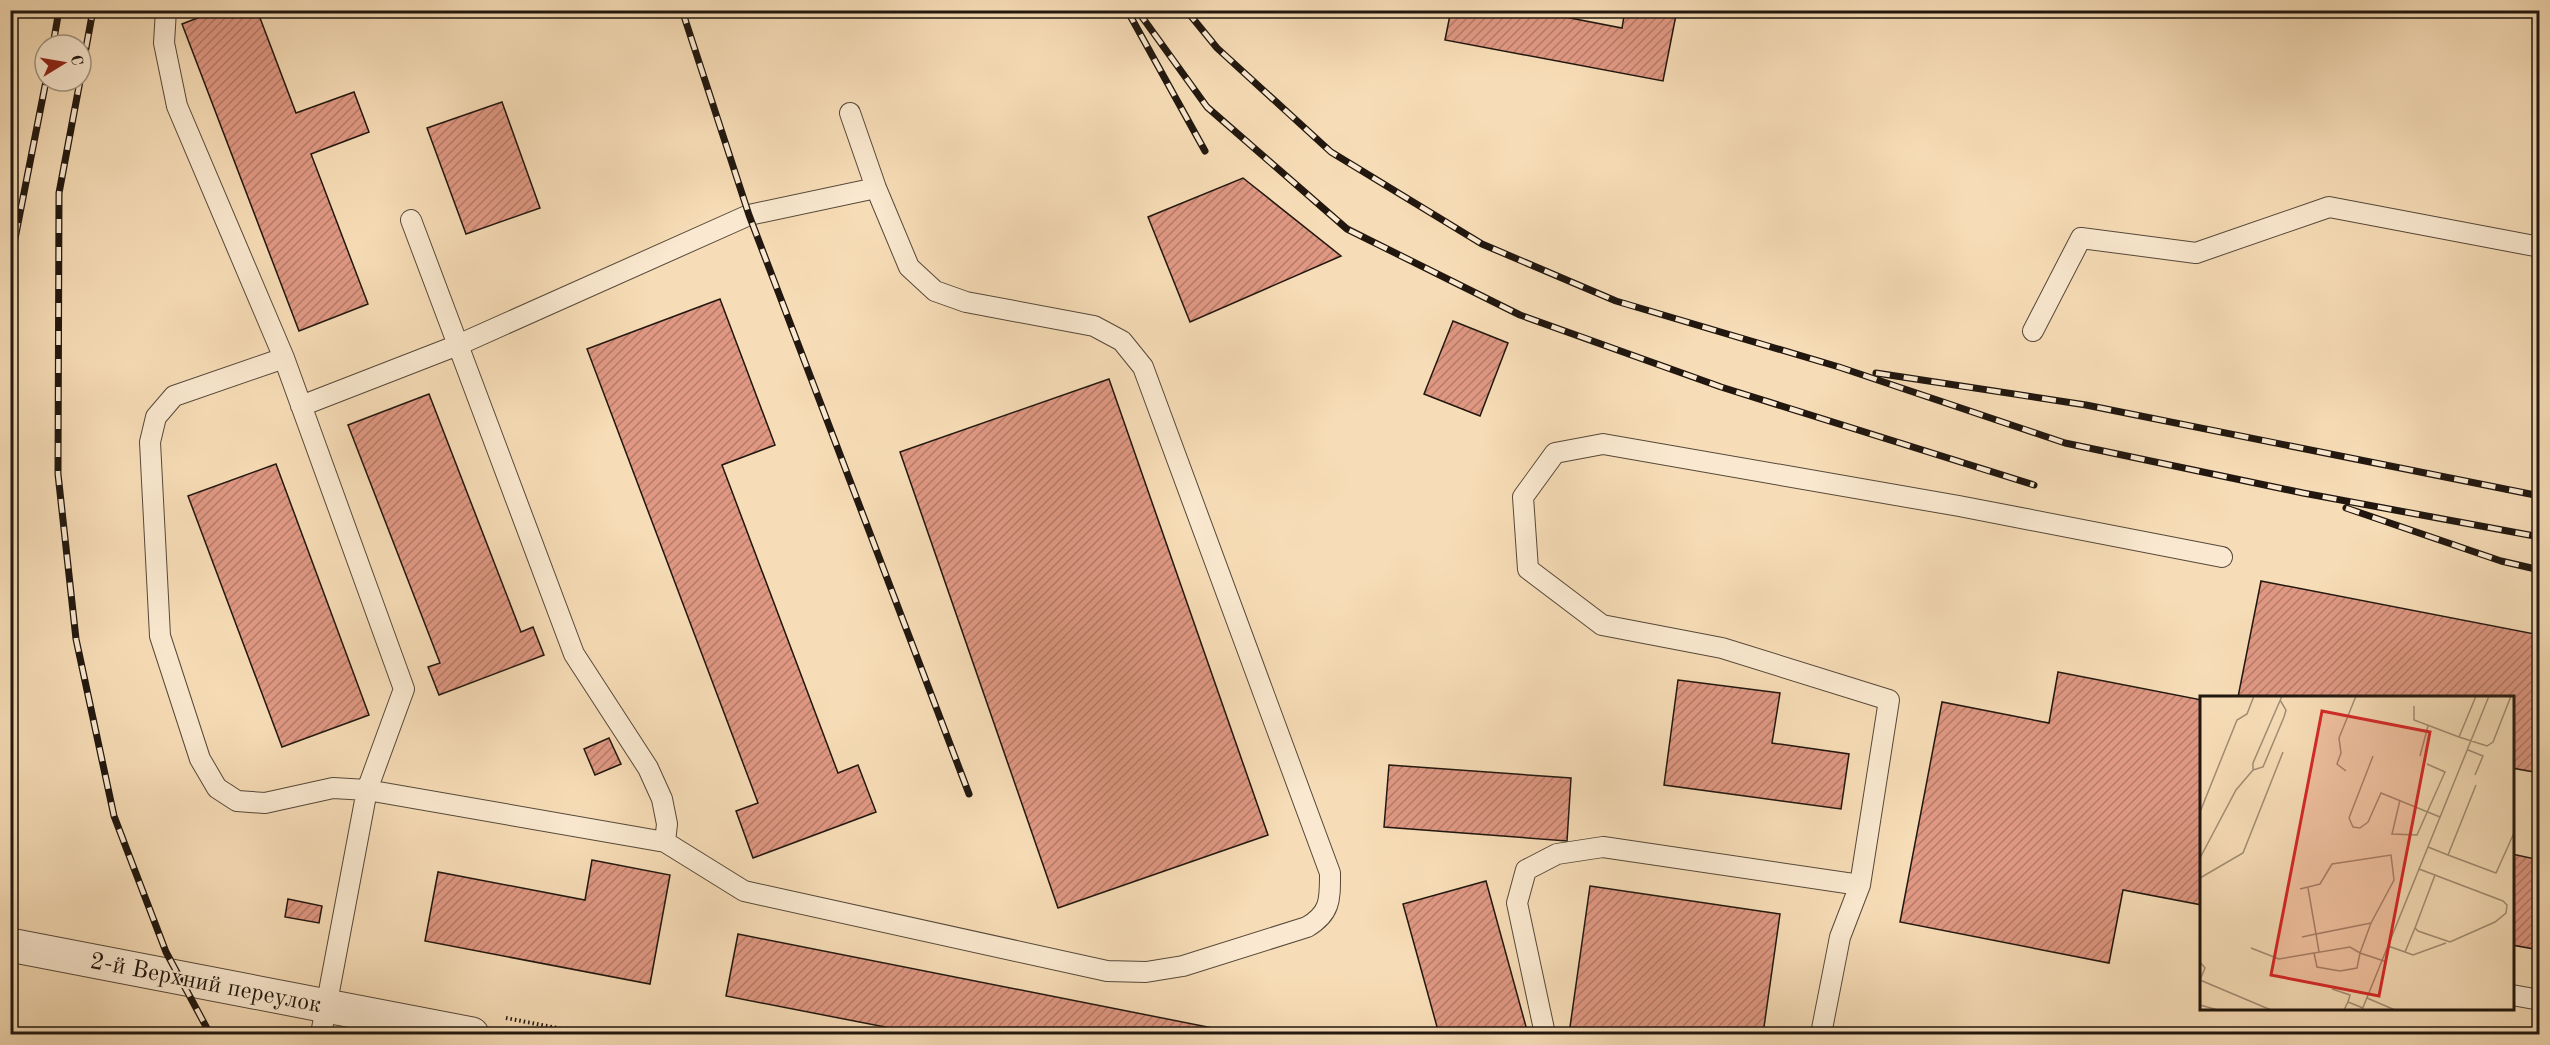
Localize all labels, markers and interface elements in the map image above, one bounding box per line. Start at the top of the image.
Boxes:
north arrow [33,33,93,93]
text: С [67,54,85,67]
inset map [2200,696,2514,1009]
street label: 2-й Верхний переулок [88,950,323,1018]

